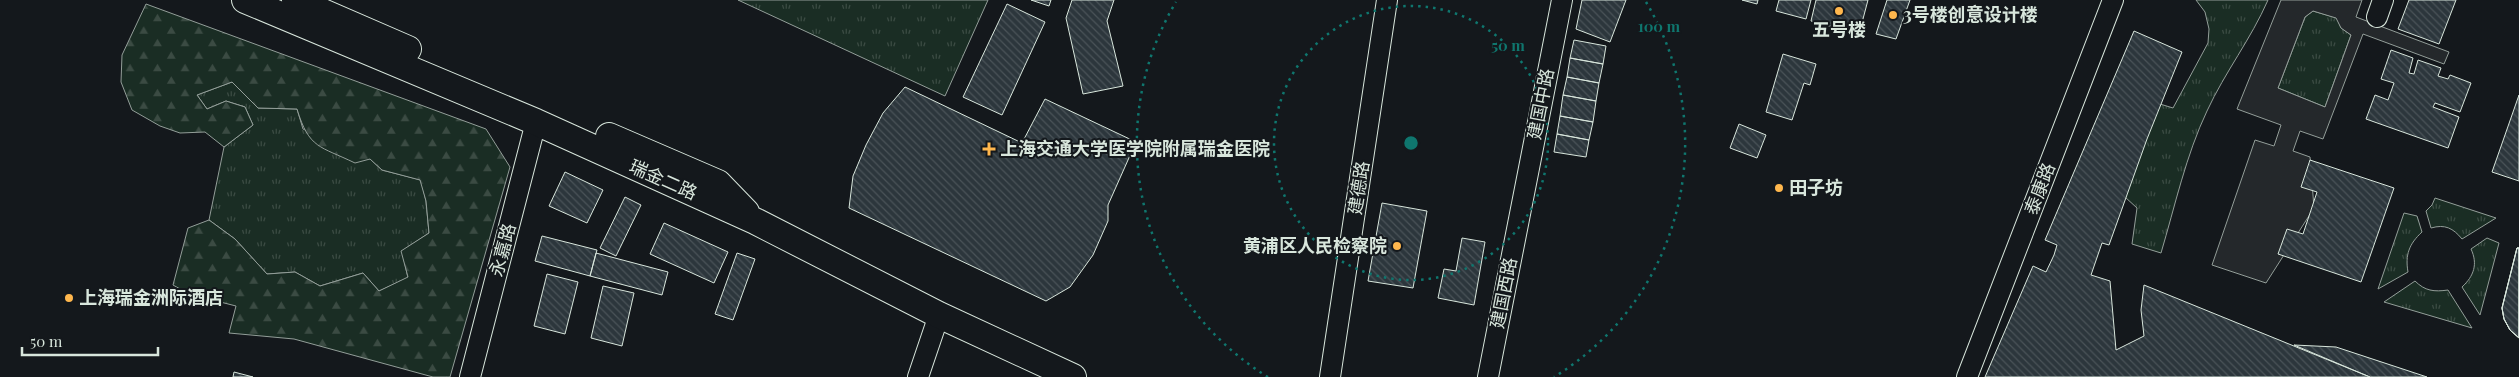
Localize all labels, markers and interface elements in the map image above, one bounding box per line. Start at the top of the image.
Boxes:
place label: 3号楼创意设计楼 [1903,2,2038,26]
marker: 五号楼 [1833,5,1845,17]
marker: 3号楼创意设计楼 [1887,9,1899,21]
text: 100 m [1638,16,1681,36]
place label: 五号楼 [1812,17,1866,41]
text: 50 m [1491,35,1525,55]
street label: 建国中路 [1521,66,1559,141]
centre of rings [1402,134,1420,152]
place label: 上海交通大学医学院附属瑞金医院 [1000,136,1270,160]
marker: 上海交通大学医学院附属瑞金医院 [982,142,996,156]
street label: 瑞金二路 [626,153,701,205]
street label: 建德路 [1342,159,1374,216]
street label: 泰康路 [2018,159,2060,218]
place label: 田子坊 [1789,175,1843,199]
marker: 田子坊 [1773,182,1785,194]
street label: 永嘉路 [483,221,521,279]
place label: 黄浦区人民检察院 [1243,233,1387,257]
marker: 黄浦区人民检察院 [1391,240,1403,252]
street label: 建国西路 [1484,255,1522,330]
place label: 上海瑞金洲际酒店 [79,285,223,309]
marker: 上海瑞金洲际酒店 [63,292,75,304]
scale bar [22,324,159,356]
text: 50 m [30,331,63,351]

